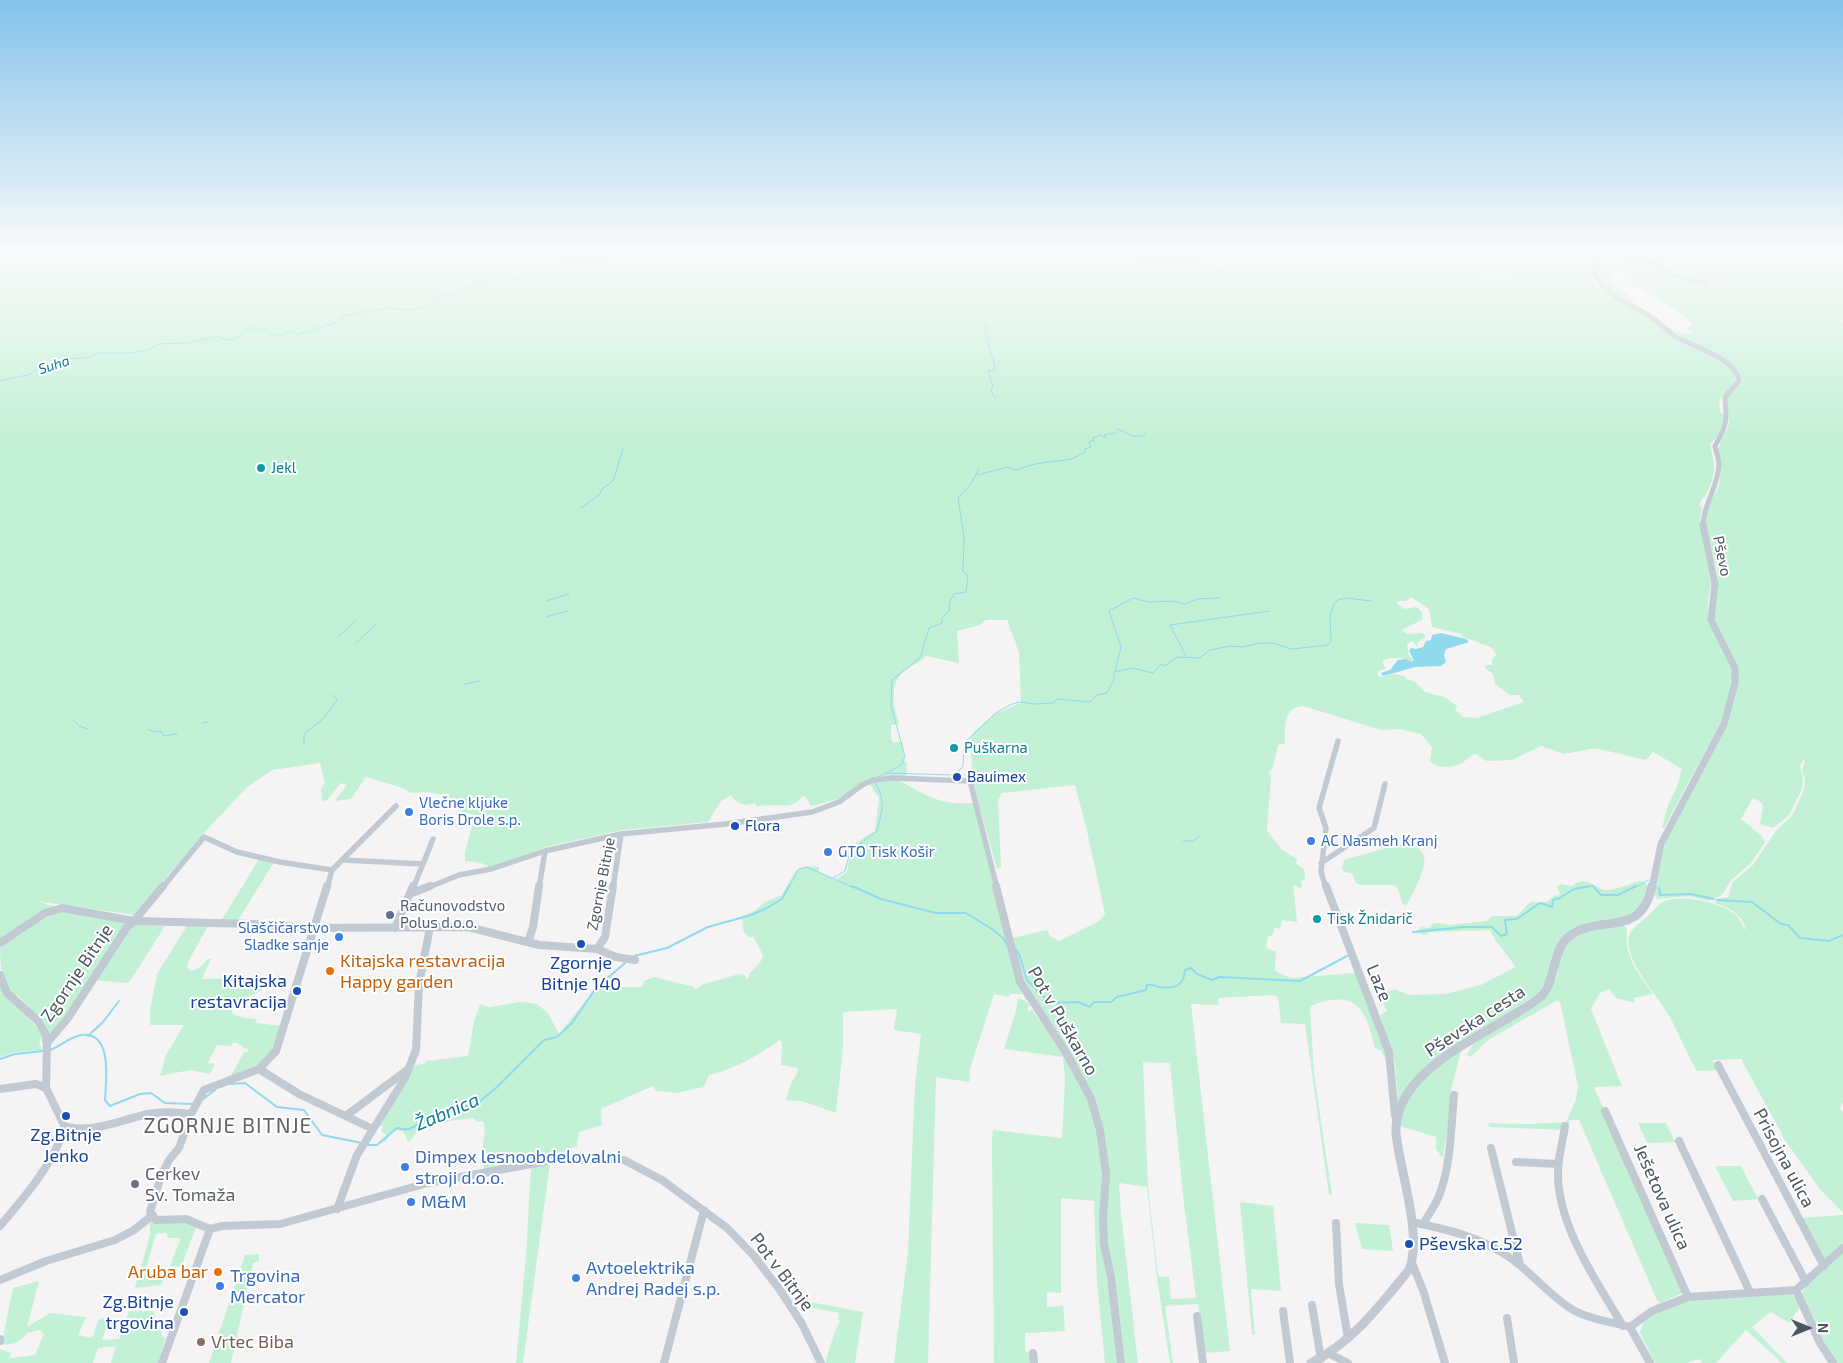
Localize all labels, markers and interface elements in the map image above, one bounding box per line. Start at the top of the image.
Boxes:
water label: Suha [36,352,72,378]
place label: Jekl [271,459,296,477]
marker: Jekl [255,462,267,474]
street label: Pševo [1709,534,1735,578]
place label: Puškarna [964,739,1028,757]
marker: Puškarna [948,742,960,754]
place label: Bauimex [967,768,1026,786]
marker: Bauimex [951,771,963,783]
place label: Vlečne kljuke Boris Drole s.p. [419,794,521,829]
marker: Vlečne kljuke Boris Drole s.p. [403,806,415,818]
place label: Flora [745,817,780,835]
marker: Flora [729,820,741,832]
place label: AC Nasmeh Kranj [1321,832,1437,850]
marker: AC Nasmeh Kranj [1305,835,1317,847]
street label: Zgornje Bitnje [583,836,619,932]
place label: GTO Tisk Košir [838,843,935,861]
marker: GTO Tisk Košir [822,846,834,858]
place label: Računovodstvo Polus d.o.o. [400,897,505,932]
marker: Računovodstvo Polus d.o.o. [384,909,396,921]
place label: Tisk Žnidarič [1327,910,1413,928]
marker: Tisk Žnidarič [1311,913,1323,925]
place label: Slaščičarstvo Sladke sanje [238,919,329,954]
street label: Zgornje Bitnje [36,920,118,1026]
marker: Slaščičarstvo Sladke sanje [333,931,345,943]
marker: Zgornje Bitnje 140 [575,938,587,950]
place label: Kitajska restavracija Happy garden [340,950,505,992]
place label: Zgornje Bitnje 140 [541,952,621,994]
street label: Laze [1362,961,1396,1005]
street label: Pot v Puškarno [1023,963,1103,1079]
marker: Kitajska restavracija Happy garden [324,965,336,977]
place label: Kitajska restavracija [190,970,287,1012]
street label: Pševska cesta [1421,981,1529,1061]
marker: Kitajska restavracija [291,985,303,997]
water label: Žabnica [411,1088,483,1136]
street label: Prisojna ulica [1749,1105,1819,1211]
marker: Zg.Bitnje Jenko [60,1110,72,1122]
district label: ZGORNJE BITNJE [142,1113,314,1139]
place label: Zg.Bitnje Jenko [30,1124,102,1166]
street label: Ješetova ulica [1629,1141,1695,1253]
place label: Dimpex lesnoobdelovalni stroji d.o.o. [415,1146,621,1188]
marker: Dimpex lesnoobdelovalni stroji d.o.o. [399,1161,411,1173]
place label: Cerkev Sv. Tomaža [145,1163,235,1206]
marker: Cerkev Sv. Tomaža [129,1178,141,1190]
place label: M&M [421,1191,466,1213]
marker: M&M [405,1196,417,1208]
street label: Pot v Bitnje [746,1229,818,1315]
place label: Pševska c.52 [1419,1233,1523,1255]
marker: Pševska c.52 [1403,1238,1415,1250]
place label: Avtoelektrika Andrej Radej s.p. [586,1257,720,1300]
place label: Aruba bar [128,1261,208,1283]
place label: Trgovina Mercator [230,1265,305,1308]
marker: Aruba bar [212,1266,224,1278]
marker: Avtoelektrika Andrej Radej s.p. [570,1272,582,1284]
marker: Trgovina Mercator [214,1280,226,1292]
place label: Zg.Bitnje trgovina [103,1291,174,1334]
north arrow [1783,1303,1833,1353]
marker: Zg.Bitnje trgovina [178,1306,190,1318]
text: N [1815,1323,1832,1333]
place label: Vrtec Biba [211,1331,294,1353]
marker: Vrtec Biba [195,1336,207,1348]

